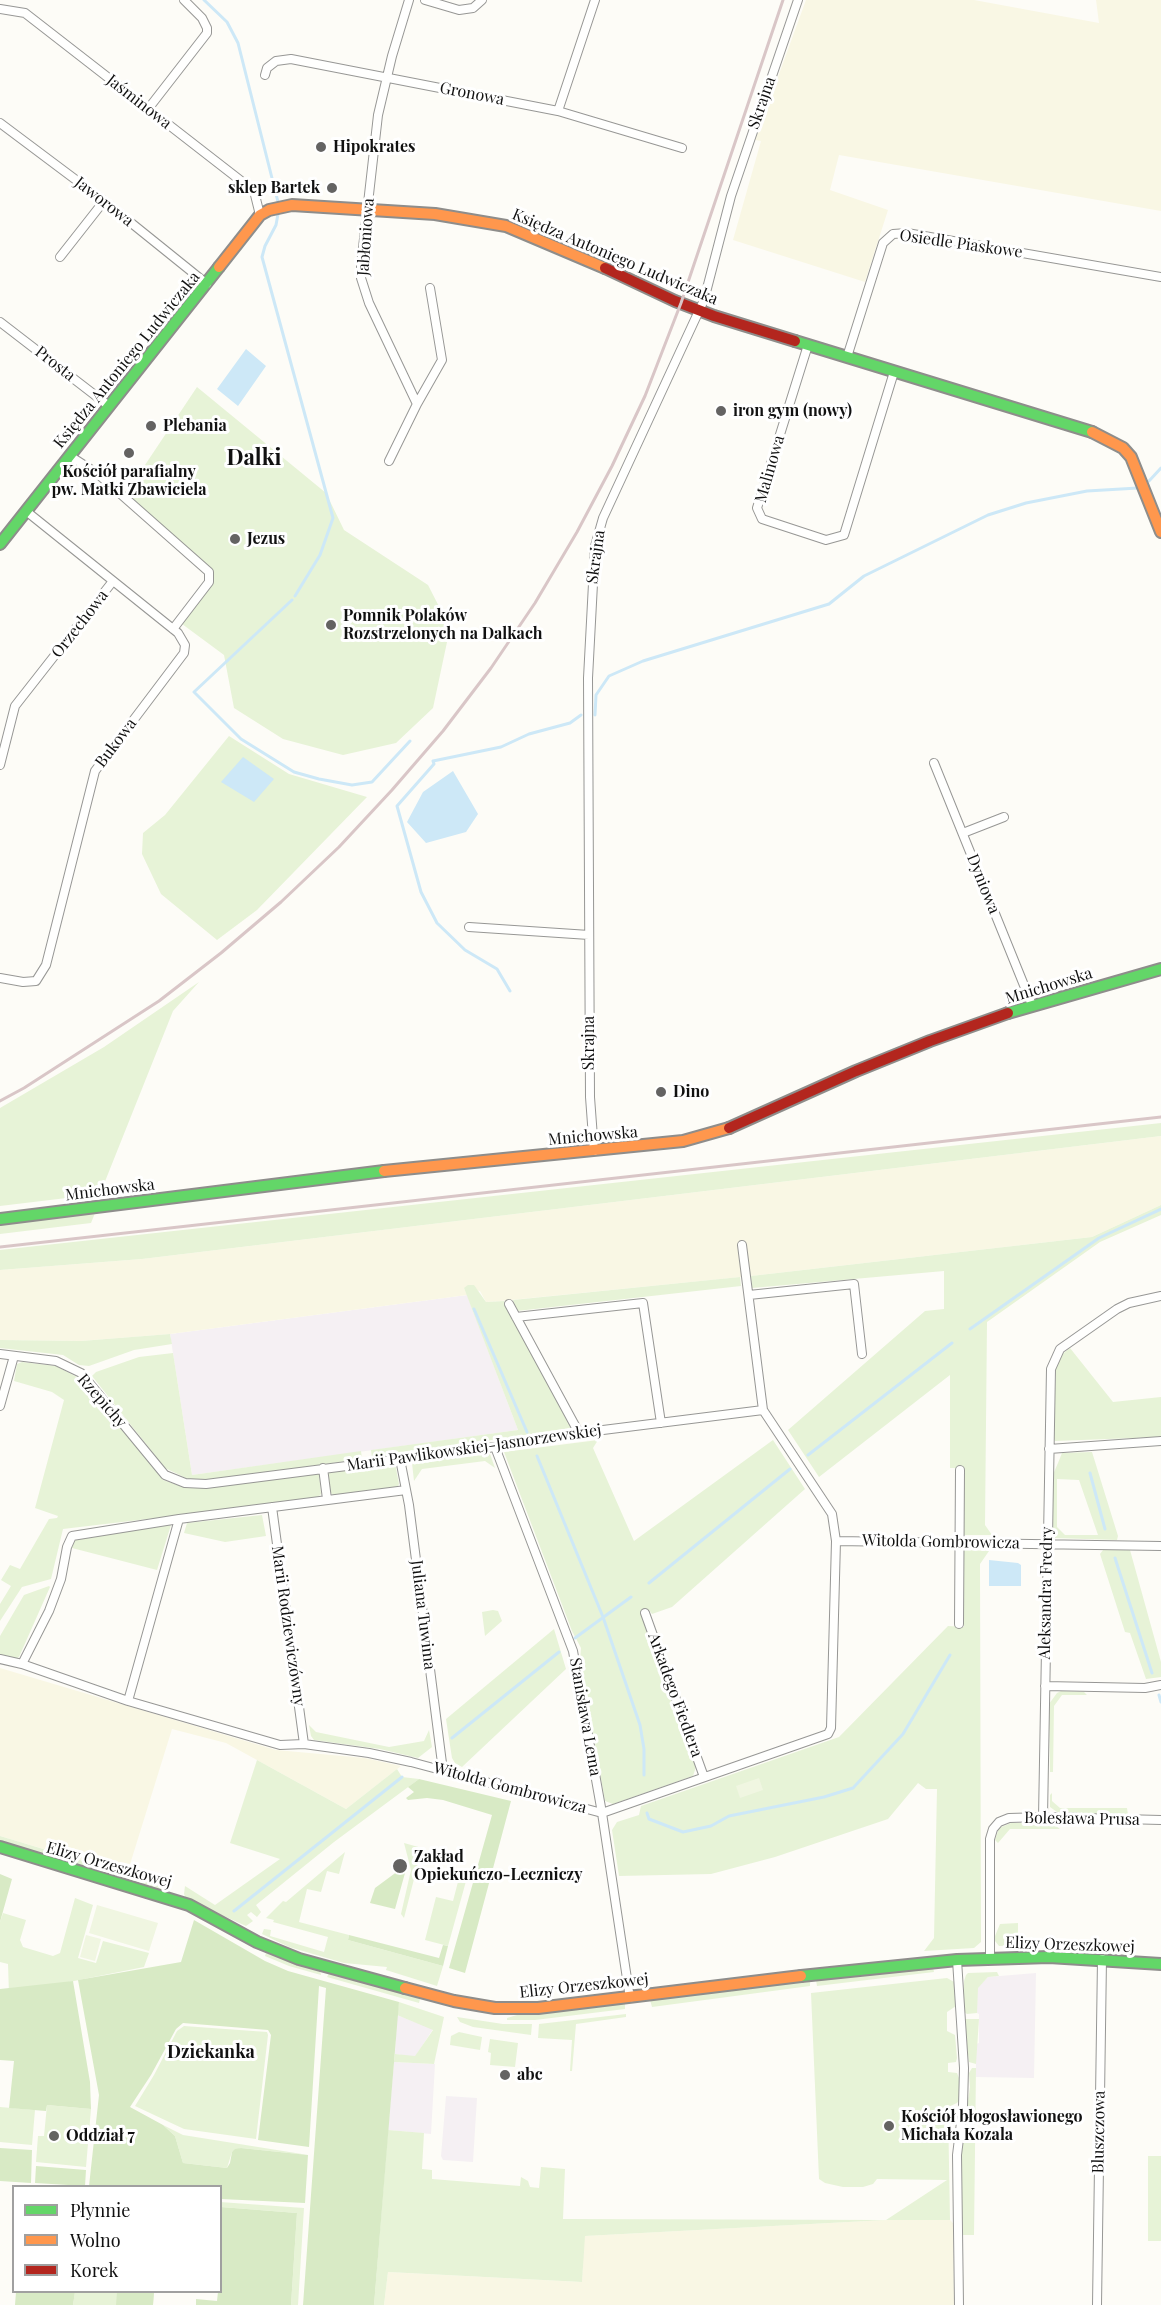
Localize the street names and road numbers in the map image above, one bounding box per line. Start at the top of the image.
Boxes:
street label: Jaśminowa [103,71,175,133]
street label: Skrajna [744,74,780,132]
street label: Gronowa [438,78,506,110]
street label: Jaworowa [71,173,137,231]
street label: Jabłoniowa [354,197,378,277]
street label: Księdza Antoniego Ludwiczaka [509,205,721,309]
street label: Osiedle Piaskowe [898,226,1024,262]
street label: Księdza Antoniego Ludwiczaka [50,268,204,452]
street label: Prosta [31,342,79,386]
street label: Malinowa [751,433,789,505]
street label: Skrajna [583,529,609,585]
street label: Orzechowa [48,586,112,662]
street label: Bukowa [91,715,141,771]
street label: Dyniowa [962,851,1004,917]
street label: Mnichowska [1003,964,1095,1008]
street label: Skrajna [579,1016,599,1070]
street label: Mnichowska [547,1123,639,1149]
street label: Mnichowska [64,1175,156,1205]
street label: Rzepichy [73,1370,131,1432]
street label: Marii Pawlikowskiej-Jasnorzewskiej [345,1421,603,1475]
street label: Aleksandra Fredry [1035,1526,1057,1660]
street label: Witolda Gombrowicza [862,1531,1020,1553]
street label: Marii Rodziewiczówny [267,1544,309,1708]
street label: Juliana Tuwima [407,1559,439,1671]
street label: Arkadego Fiedlera [644,1630,706,1760]
street label: Stanisława Lema [565,1656,605,1778]
street label: Witolda Gombrowicza [431,1758,589,1818]
street label: Bolesława Prusa [1024,1808,1140,1830]
street label: Elizy Orzeszkowej [44,1838,174,1892]
street label: Elizy Orzeszkowej [1005,1933,1135,1957]
street label: Elizy Orzeszkowej [519,1970,649,2002]
street label: Bluszczowa [1089,2090,1109,2174]

